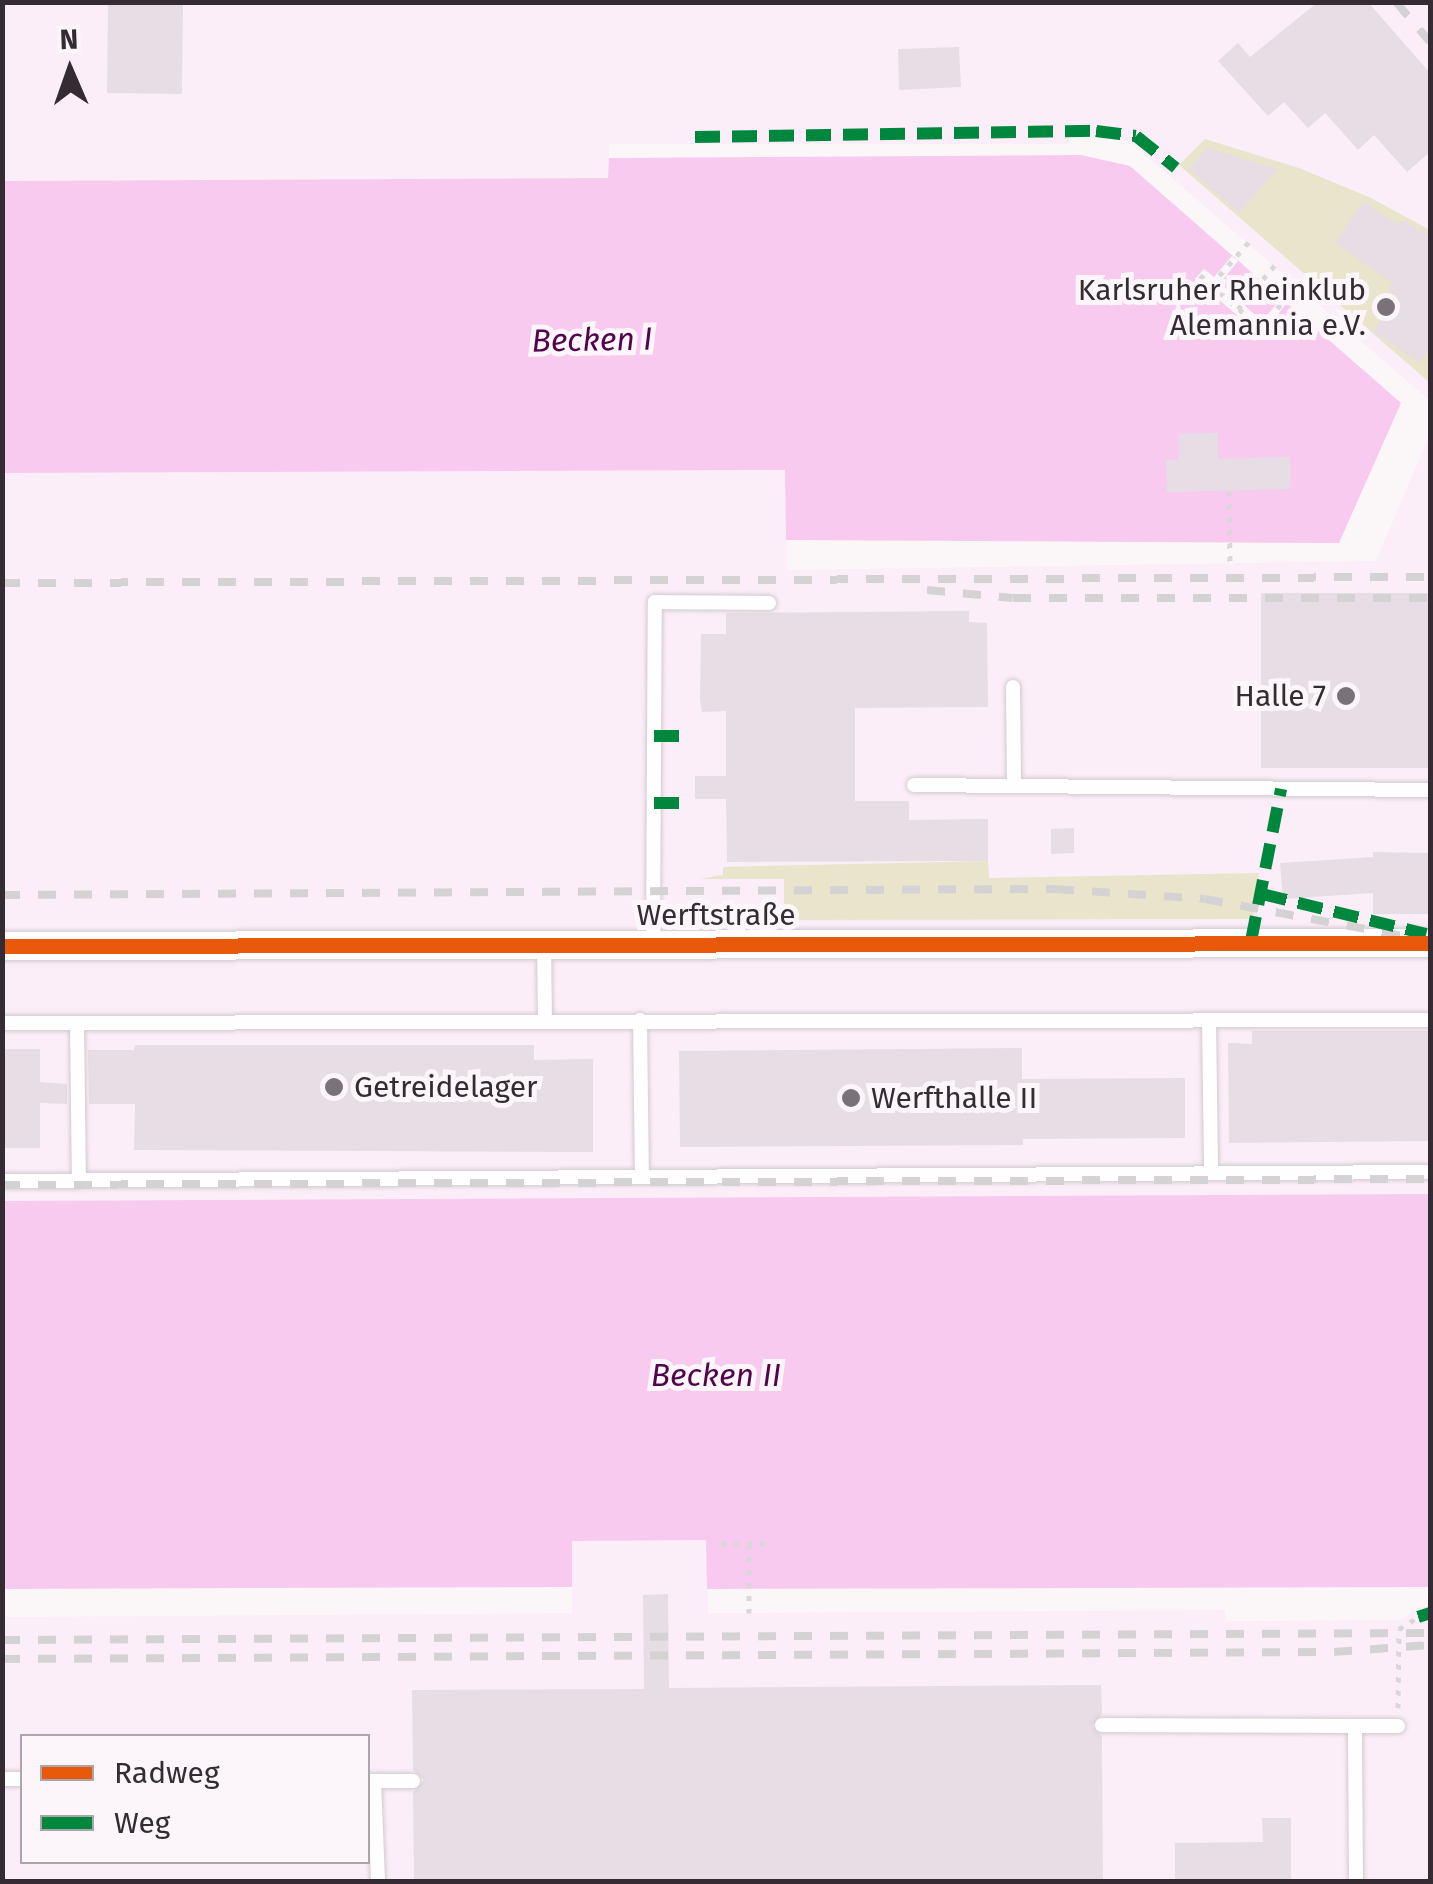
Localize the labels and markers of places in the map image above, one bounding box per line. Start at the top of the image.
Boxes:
place label: Karlsruher Rheinklub Alemannia e.V. [1078,272,1366,342]
marker: Karlsruher Rheinklub Alemannia e.V. [1375,296,1397,318]
place label: Halle 7 [1235,678,1326,714]
marker: Halle 7 [1335,685,1357,707]
place label: Getreidelager [354,1069,538,1105]
marker: Getreidelager [323,1076,345,1098]
place label: Werfthalle II [871,1080,1037,1116]
marker: Werfthalle II [840,1087,862,1109]

